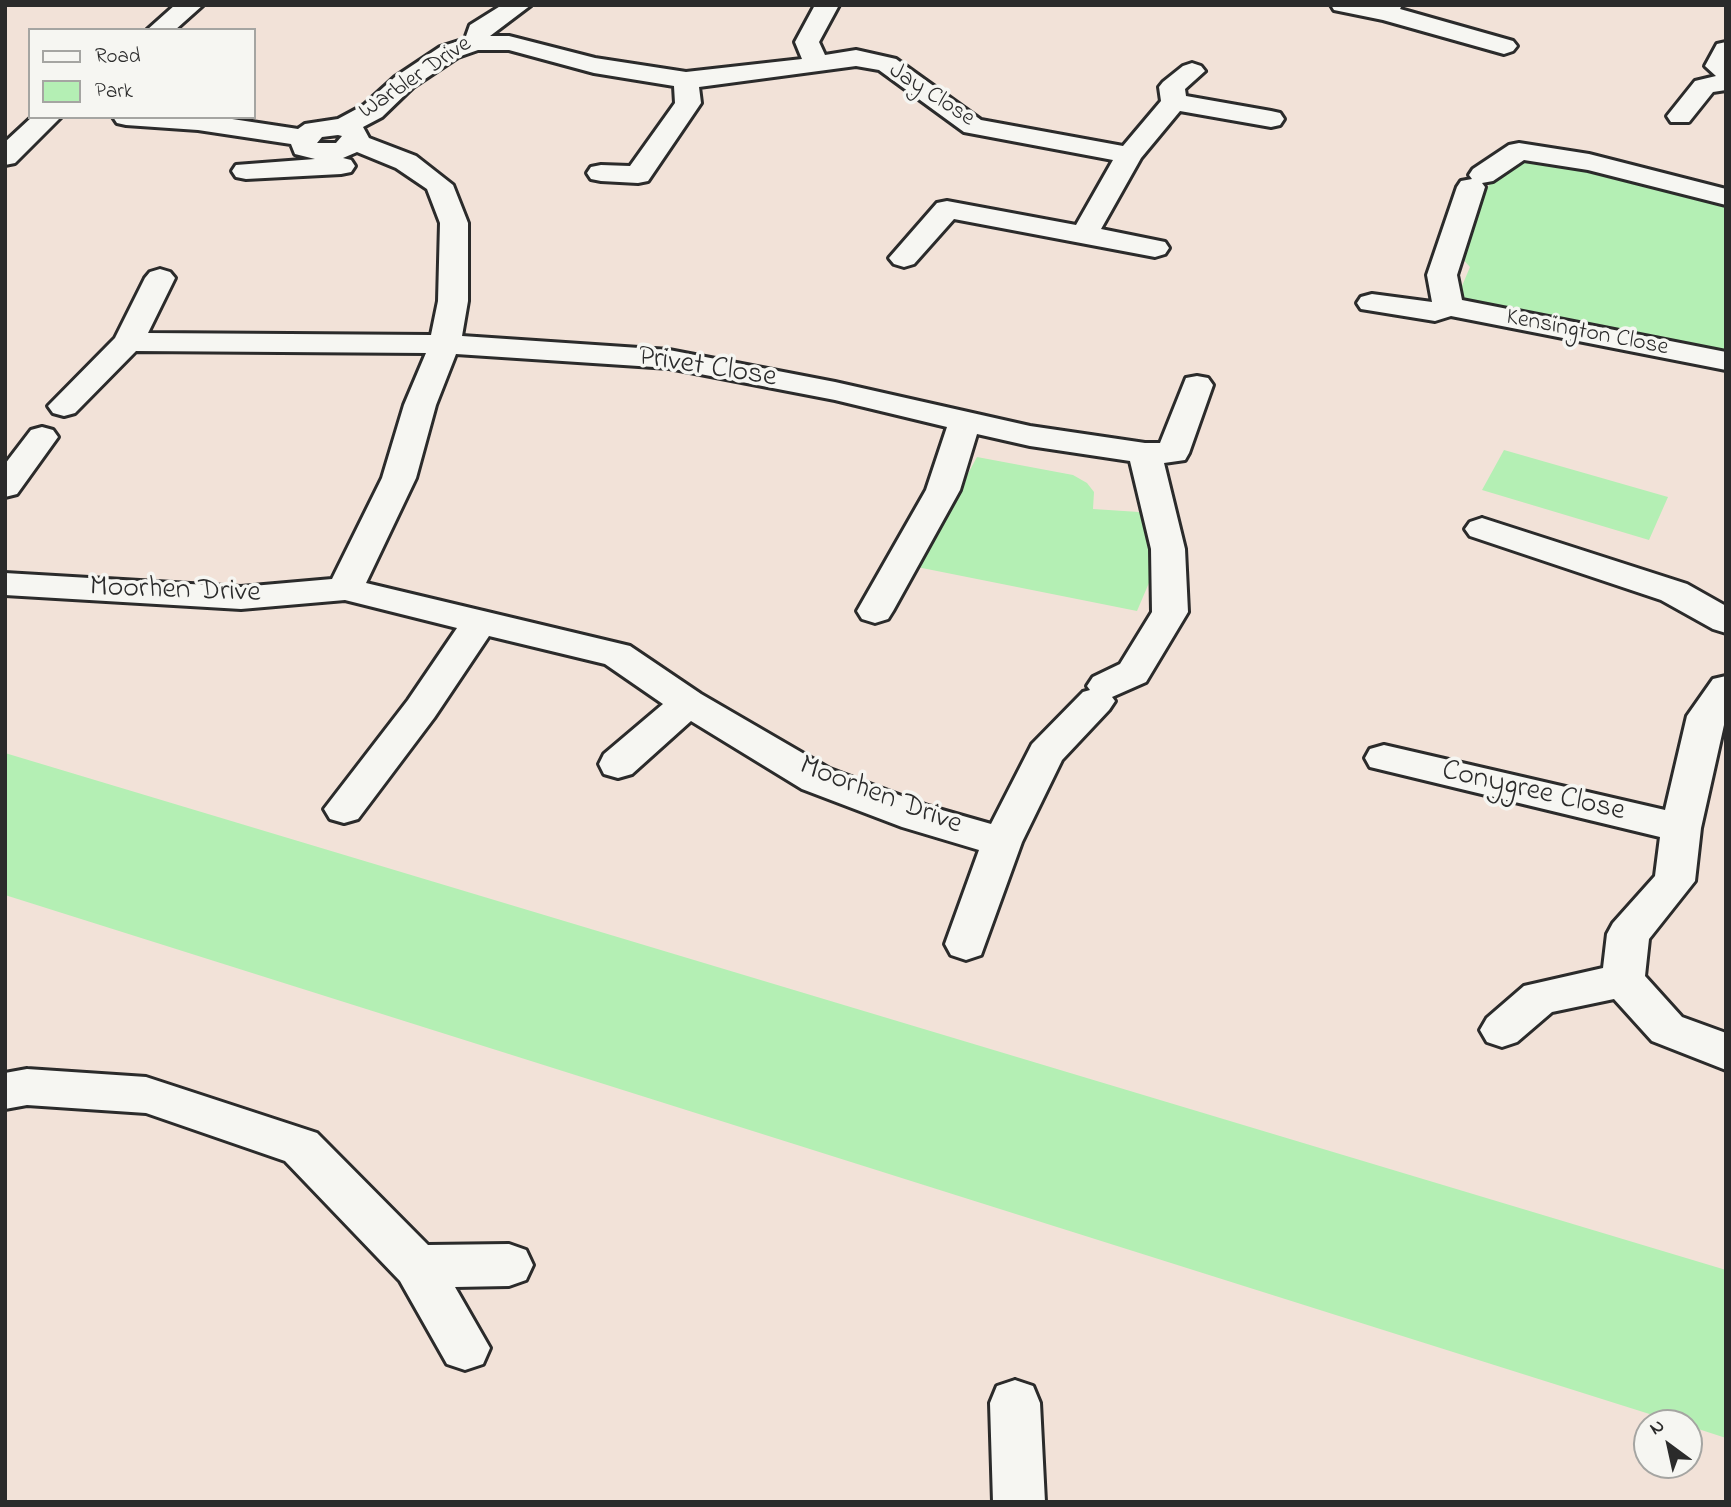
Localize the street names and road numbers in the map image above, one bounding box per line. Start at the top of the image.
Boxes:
street label: Warbler Drive [354,31,478,127]
street label: Jay Close [883,58,979,134]
street label: Kensington Close [1504,304,1670,364]
street label: Privet Close [635,340,779,398]
street label: Moorhen Drive [89,571,261,613]
street label: Moorhen Drive [794,749,966,845]
street label: Conygree Close [1438,754,1628,832]

